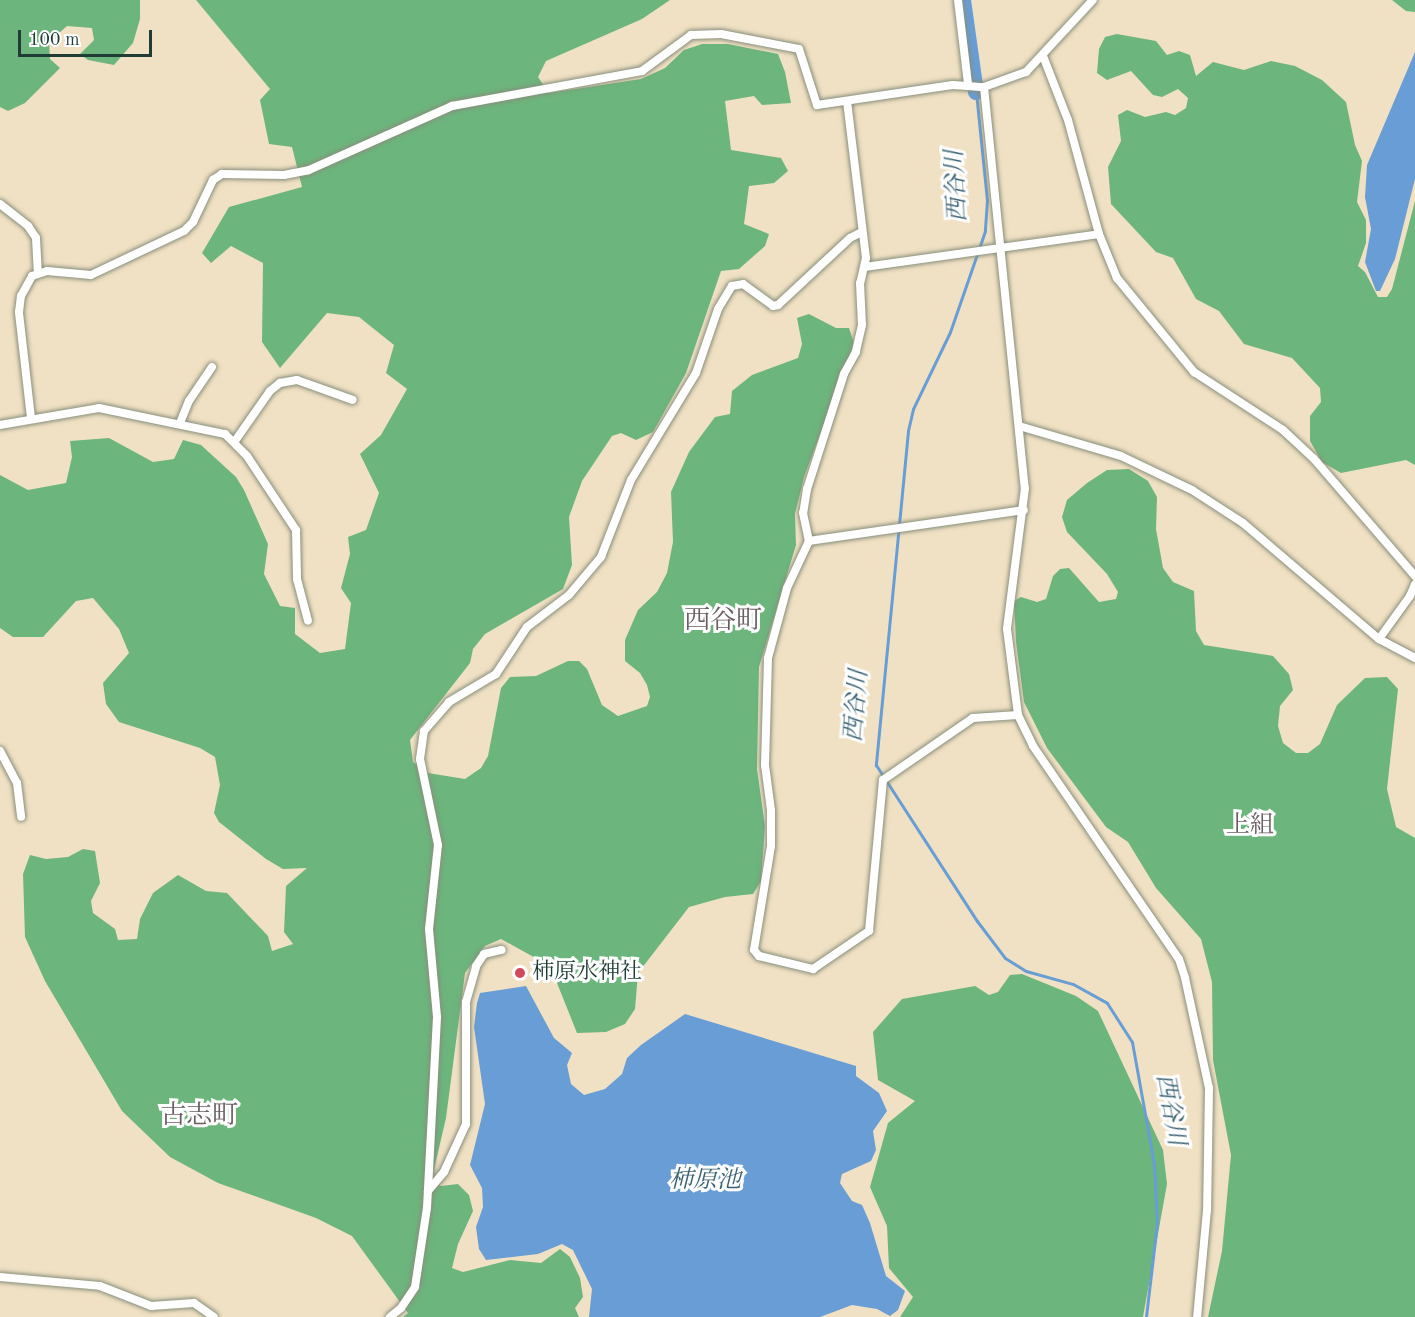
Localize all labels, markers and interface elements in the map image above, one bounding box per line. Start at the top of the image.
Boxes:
scale bar [21,18,154,56]
text: 100 m [29,31,80,49]
water label: 西谷川 [942,149,974,223]
district label: 西谷町 [684,606,762,638]
water label: 西谷川 [841,669,875,743]
district label: 上組 [1226,813,1274,841]
place label: 柿原水神社 [532,960,642,986]
marker: 柿原水神社 [513,966,527,980]
water label: 西谷川 [1149,1072,1189,1148]
district label: 古志町 [160,1101,238,1133]
water label: 柿原池 [669,1168,741,1196]

